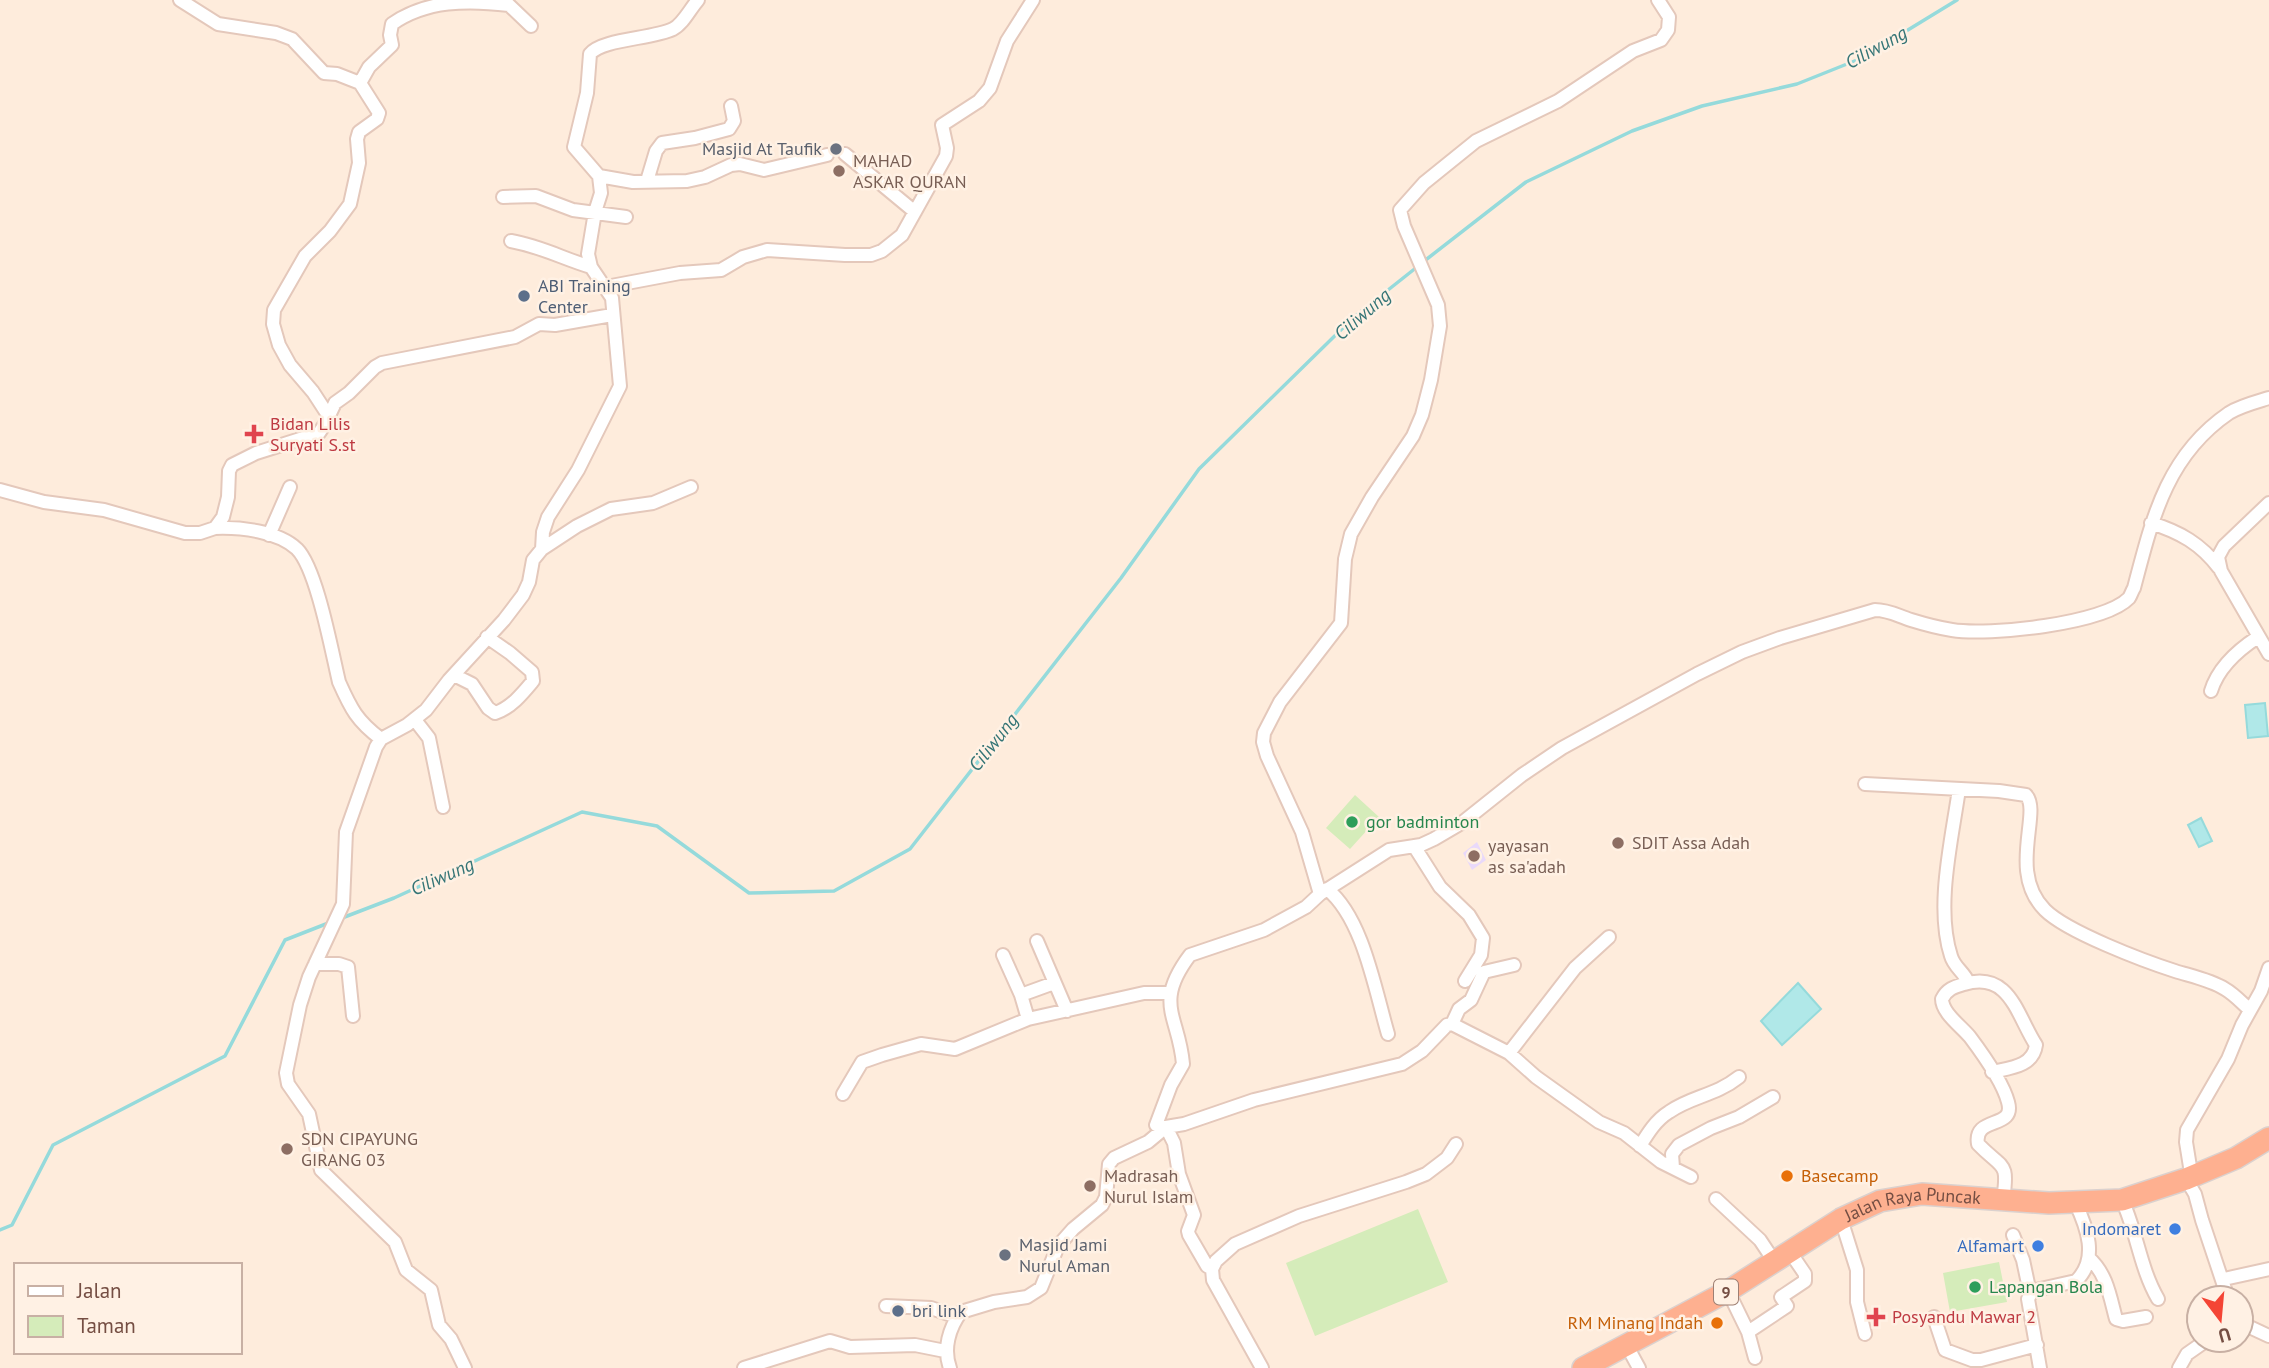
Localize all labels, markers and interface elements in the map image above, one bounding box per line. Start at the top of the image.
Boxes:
water label: Ciliwung [1841,20,1912,74]
place label: Masjid At Taufik [702,137,822,160]
marker: Masjid At Taufik [828,141,844,157]
place label: MAHAD ASKAR QURAN [853,149,967,193]
marker: MAHAD ASKAR QURAN [831,163,847,179]
place label: ABI Training Center [538,274,631,318]
water label: Ciliwung [1329,283,1396,345]
marker: ABI Training Center [516,288,532,304]
place label: Bidan Lilis Suryati S.st [270,412,356,456]
marker: Bidan Lilis Suryati S.st [244,424,264,444]
water label: Ciliwung [963,708,1023,776]
place label: gor badminton [1366,810,1479,833]
marker: gor badminton [1344,814,1360,830]
place label: SDIT Assa Adah [1632,831,1750,854]
place label: yayasan as sa'adah [1488,834,1566,878]
marker: SDIT Assa Adah [1610,835,1626,851]
marker: yayasan as sa'adah [1466,848,1482,864]
water label: Ciliwung [406,851,478,901]
place label: SDN CIPAYUNG GIRANG 03 [301,1127,418,1171]
marker: SDN CIPAYUNG GIRANG 03 [279,1141,295,1157]
place label: Madrasah Nurul Islam [1104,1164,1193,1208]
place label: Basecamp [1801,1164,1878,1187]
marker: Basecamp [1779,1168,1795,1184]
marker: Madrasah Nurul Islam [1082,1178,1098,1194]
street label: Jalan Raya Puncak [1840,1182,1982,1227]
place label: Indomaret [2082,1217,2161,1240]
marker: Indomaret [2167,1221,2183,1237]
place label: Masjid Jami Nurul Aman [1019,1233,1110,1277]
place label: Alfamart [1957,1234,2024,1257]
marker: Alfamart [2030,1238,2046,1254]
marker: Masjid Jami Nurul Aman [997,1247,1013,1263]
legend [14,1263,242,1354]
place label: Lapangan Bola [1989,1275,2103,1298]
text: Jalan [76,1277,122,1304]
marker: Lapangan Bola [1967,1279,1983,1295]
road number: 9 [1714,1280,1738,1304]
north arrow [2185,1284,2255,1354]
place label: bri link [912,1299,966,1322]
marker: bri link [890,1303,906,1319]
place label: Posyandu Mawar 2 [1892,1305,2036,1328]
marker: Posyandu Mawar 2 [1866,1307,1886,1327]
place label: RM Minang Indah [1568,1311,1703,1334]
text: Taman [77,1312,136,1339]
marker: RM Minang Indah [1709,1315,1725,1331]
text: U [2216,1322,2234,1349]

